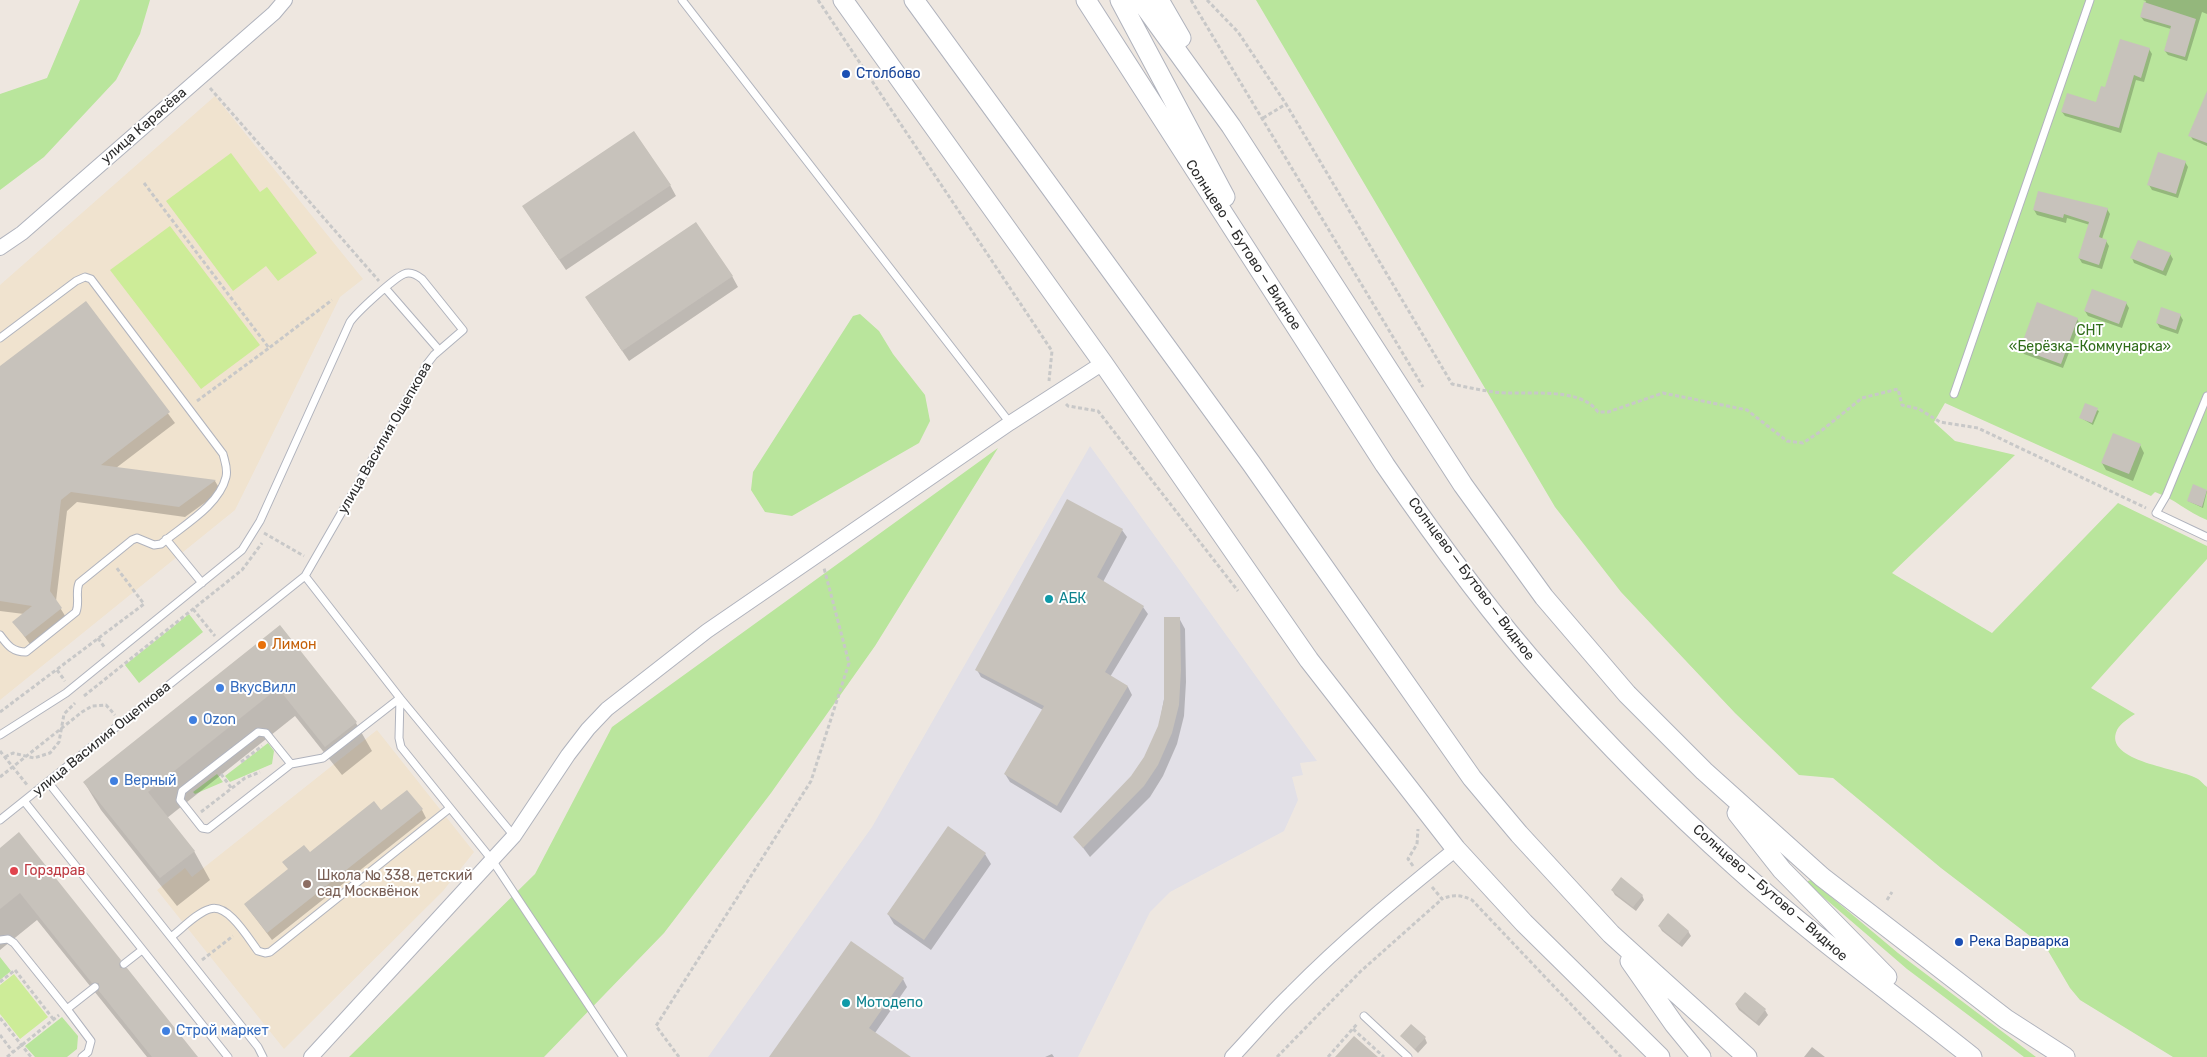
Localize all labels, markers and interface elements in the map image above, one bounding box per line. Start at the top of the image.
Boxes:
place label: Столбово [856,66,921,82]
marker: Столбово [840,68,852,80]
street label: улица Карасёва [98,84,190,168]
street label: Солнцево — Бутово — Видное [1182,157,1304,333]
park label: СНТ «Берёзка-Коммунарка» [2009,323,2171,356]
street label: улица Василия Ощепкова [335,359,435,517]
street label: Солнцево — Бутово — Видное [1404,494,1538,664]
place label: АБК [1059,591,1086,607]
marker: АБК [1043,593,1055,605]
place label: Лимон [272,637,317,653]
marker: Лимон [256,639,268,651]
street label: улица Василия Ощепкова [30,678,174,800]
place label: ВкусВилл [230,680,296,696]
marker: ВкусВилл [214,682,226,694]
place label: Ozon [203,712,236,728]
marker: Ozon [187,714,199,726]
place label: Верный [124,773,176,789]
marker: Верный [108,775,120,787]
street label: Солнцево — Бутово — Видное [1689,821,1851,965]
place label: Горздрав [24,863,85,879]
marker: Горздрав [8,865,20,877]
place label: Школа № 338, детский сад Москвёнок [317,868,473,900]
marker: Школа № 338, детский сад Москвёнок [301,878,313,890]
place label: Река Варварка [1969,934,2069,950]
marker: Река Варварка [1953,936,1965,948]
place label: Мотодепо [856,995,923,1011]
marker: Мотодепо [840,997,852,1009]
place label: Строй маркет [176,1023,269,1039]
marker: Строй маркет [160,1025,172,1037]

